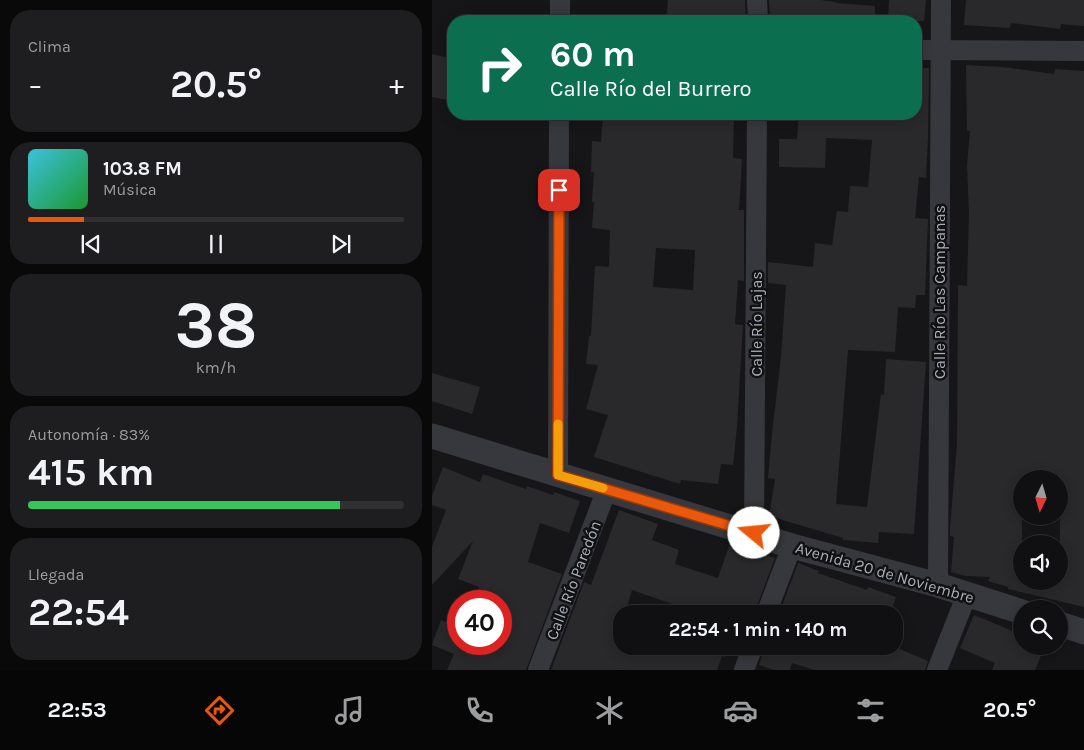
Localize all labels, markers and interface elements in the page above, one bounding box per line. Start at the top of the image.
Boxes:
text: 60 m [550,34,635,75]
icon: right [467,35,532,100]
text: Clima [28,37,71,56]
text: 20.5° [170,62,262,107]
text: − [28,68,43,101]
text: + [389,68,404,101]
text: Calle Río del Burrero [550,76,752,102]
text: 103.8 FM [103,158,182,180]
pin [538,169,580,211]
icon: arrive [545,176,573,204]
text: Música [103,180,156,199]
street label: Calle Río Las Campanas [930,205,949,379]
icon: previous [77,230,105,258]
icon: pause [202,230,230,258]
icon: next [327,230,355,258]
street label: Calle Río Lajas [747,271,766,377]
text: 38 [175,287,257,363]
text: km/h [196,358,236,377]
text: Autonomía · 83% [28,425,150,444]
text: 415 km [28,450,154,495]
north arrow [1013,470,1068,525]
map controls [1013,470,1068,655]
position arrow [727,506,779,558]
street label: Calle Río Paredón [542,518,605,643]
button: sound [1013,535,1068,590]
street label: Avenida 20 de Noviembre [793,538,976,607]
text: Llegada [28,565,84,584]
text: 22:54 [28,590,129,635]
speed limit sign: 40 [447,590,512,655]
button: search [1013,600,1068,655]
text: 22:54 · 1 min · 140 m [669,619,847,641]
icon: directions [202,693,237,728]
icon: music [332,693,367,728]
icon: phone [462,693,497,728]
icon: climate [592,693,627,728]
icon: car [723,693,758,728]
icon: filters [853,693,888,728]
text: 22:53 [48,697,107,723]
text: 20.5° [983,697,1036,723]

